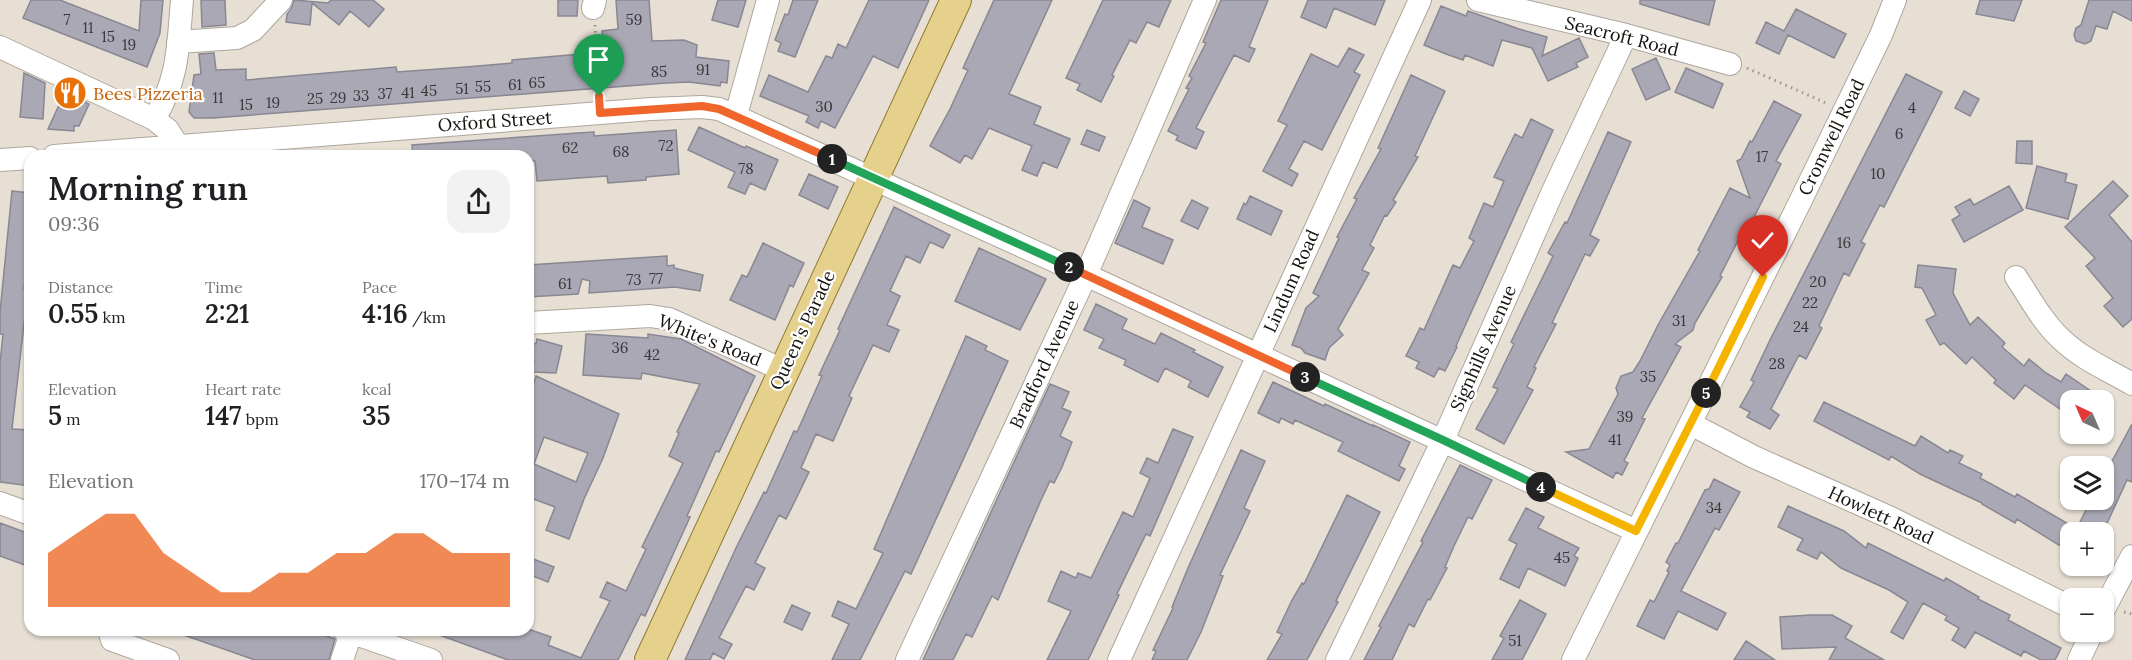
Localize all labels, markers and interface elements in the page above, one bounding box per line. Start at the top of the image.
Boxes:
house number: 7 [64,10,71,29]
house number: 59 [626,10,642,29]
street label: Seacroft Road [1563,11,1682,61]
house number: 11 [83,18,93,37]
house number: 15 [101,27,115,46]
pin [573,34,624,96]
house number: 19 [122,35,136,54]
icon: arrive [582,43,615,76]
house number: 91 [696,60,710,79]
house number: 85 [651,62,667,81]
house number: 65 [529,73,545,92]
restaurant icon: Bees Pizzeria [52,75,88,111]
house number: 61 [508,75,522,94]
street label: Cromwell Road [1793,75,1869,199]
house number: 55 [475,77,491,96]
house number: 51 [455,79,469,98]
house number: 45 [421,81,437,100]
place label: Bees Pizzeria [93,82,203,105]
house number: 41 [401,83,415,102]
house number: 37 [378,84,393,103]
house number: 33 [353,86,369,105]
house number: 11 [213,88,223,107]
house number: 29 [330,88,346,107]
house number: 25 [307,89,323,108]
house number: 19 [266,93,280,112]
house number: 15 [239,95,253,114]
house number: 30 [815,97,833,116]
house number: 4 [1908,98,1916,117]
street label: Oxford Street [437,106,553,136]
house number: 6 [1895,124,1903,143]
house number: 72 [659,136,673,155]
house number: 62 [562,138,578,157]
house number: 68 [612,142,630,161]
pin: 1 [817,144,847,174]
house number: 17 [1756,147,1768,166]
text: 1 [829,149,835,169]
house number: 78 [738,159,754,178]
house number: 10 [1871,164,1885,183]
text: Morning run [48,167,248,209]
button: share [447,170,510,233]
text: 09:36 [48,211,100,236]
pin [1737,215,1788,277]
icon: check [1746,224,1779,257]
street label: Lindum Road [1258,226,1324,336]
house number: 16 [1837,233,1851,252]
pin: 2 [1054,252,1084,282]
text: 2 [1065,257,1073,277]
street label: Queen's Parade [764,266,840,394]
house number: 77 [649,269,663,288]
house number: 73 [626,270,642,289]
house number: 20 [1809,272,1827,291]
house number: 61 [558,274,572,293]
text: Distance [48,277,113,297]
text: Time [205,277,243,297]
text: Pace [362,277,397,297]
street label: Signhills Avenue [1445,281,1521,415]
house number: 22 [1802,293,1818,312]
street label: Bradford Avenue [1004,296,1084,432]
text: 0.55 [48,297,98,330]
text: 2:21 [205,297,249,330]
text: 4:16 [362,297,408,330]
text: km [98,307,125,327]
text: /km [408,307,446,327]
street label: White's Road [655,309,765,371]
house number: 31 [1672,311,1686,330]
house number: 24 [1793,317,1809,336]
house number: 36 [611,338,629,357]
house number: 42 [644,345,660,364]
house number: 28 [1769,354,1785,373]
pin: 3 [1290,362,1320,392]
text: 3 [1301,367,1309,387]
house number: 35 [1640,367,1656,386]
pin: 5 [1691,378,1721,408]
text: Elevation [48,379,117,399]
text: Heart rate [205,379,281,399]
text: kcal [362,379,392,399]
text: 5 [1702,383,1710,403]
north arrow [2060,390,2114,444]
map controls [2060,390,2114,642]
text: 5 [48,399,62,432]
text: 147 [205,399,241,432]
text: 35 [362,399,391,432]
house number: 39 [1616,407,1634,426]
text: m [62,409,81,429]
text: bpm [241,409,279,429]
house number: 41 [1608,430,1622,449]
button: layers [2060,456,2114,510]
text: Elevation [48,468,134,493]
text: 170–174 m [420,468,510,493]
pin: 4 [1526,472,1556,502]
text: 4 [1537,477,1545,497]
street label: Howlett Road [1825,481,1938,550]
house number: 34 [1706,498,1722,517]
button: + [2060,522,2114,576]
house number: 45 [1554,548,1570,567]
button: − [2060,588,2114,642]
house number: 51 [1508,631,1522,650]

